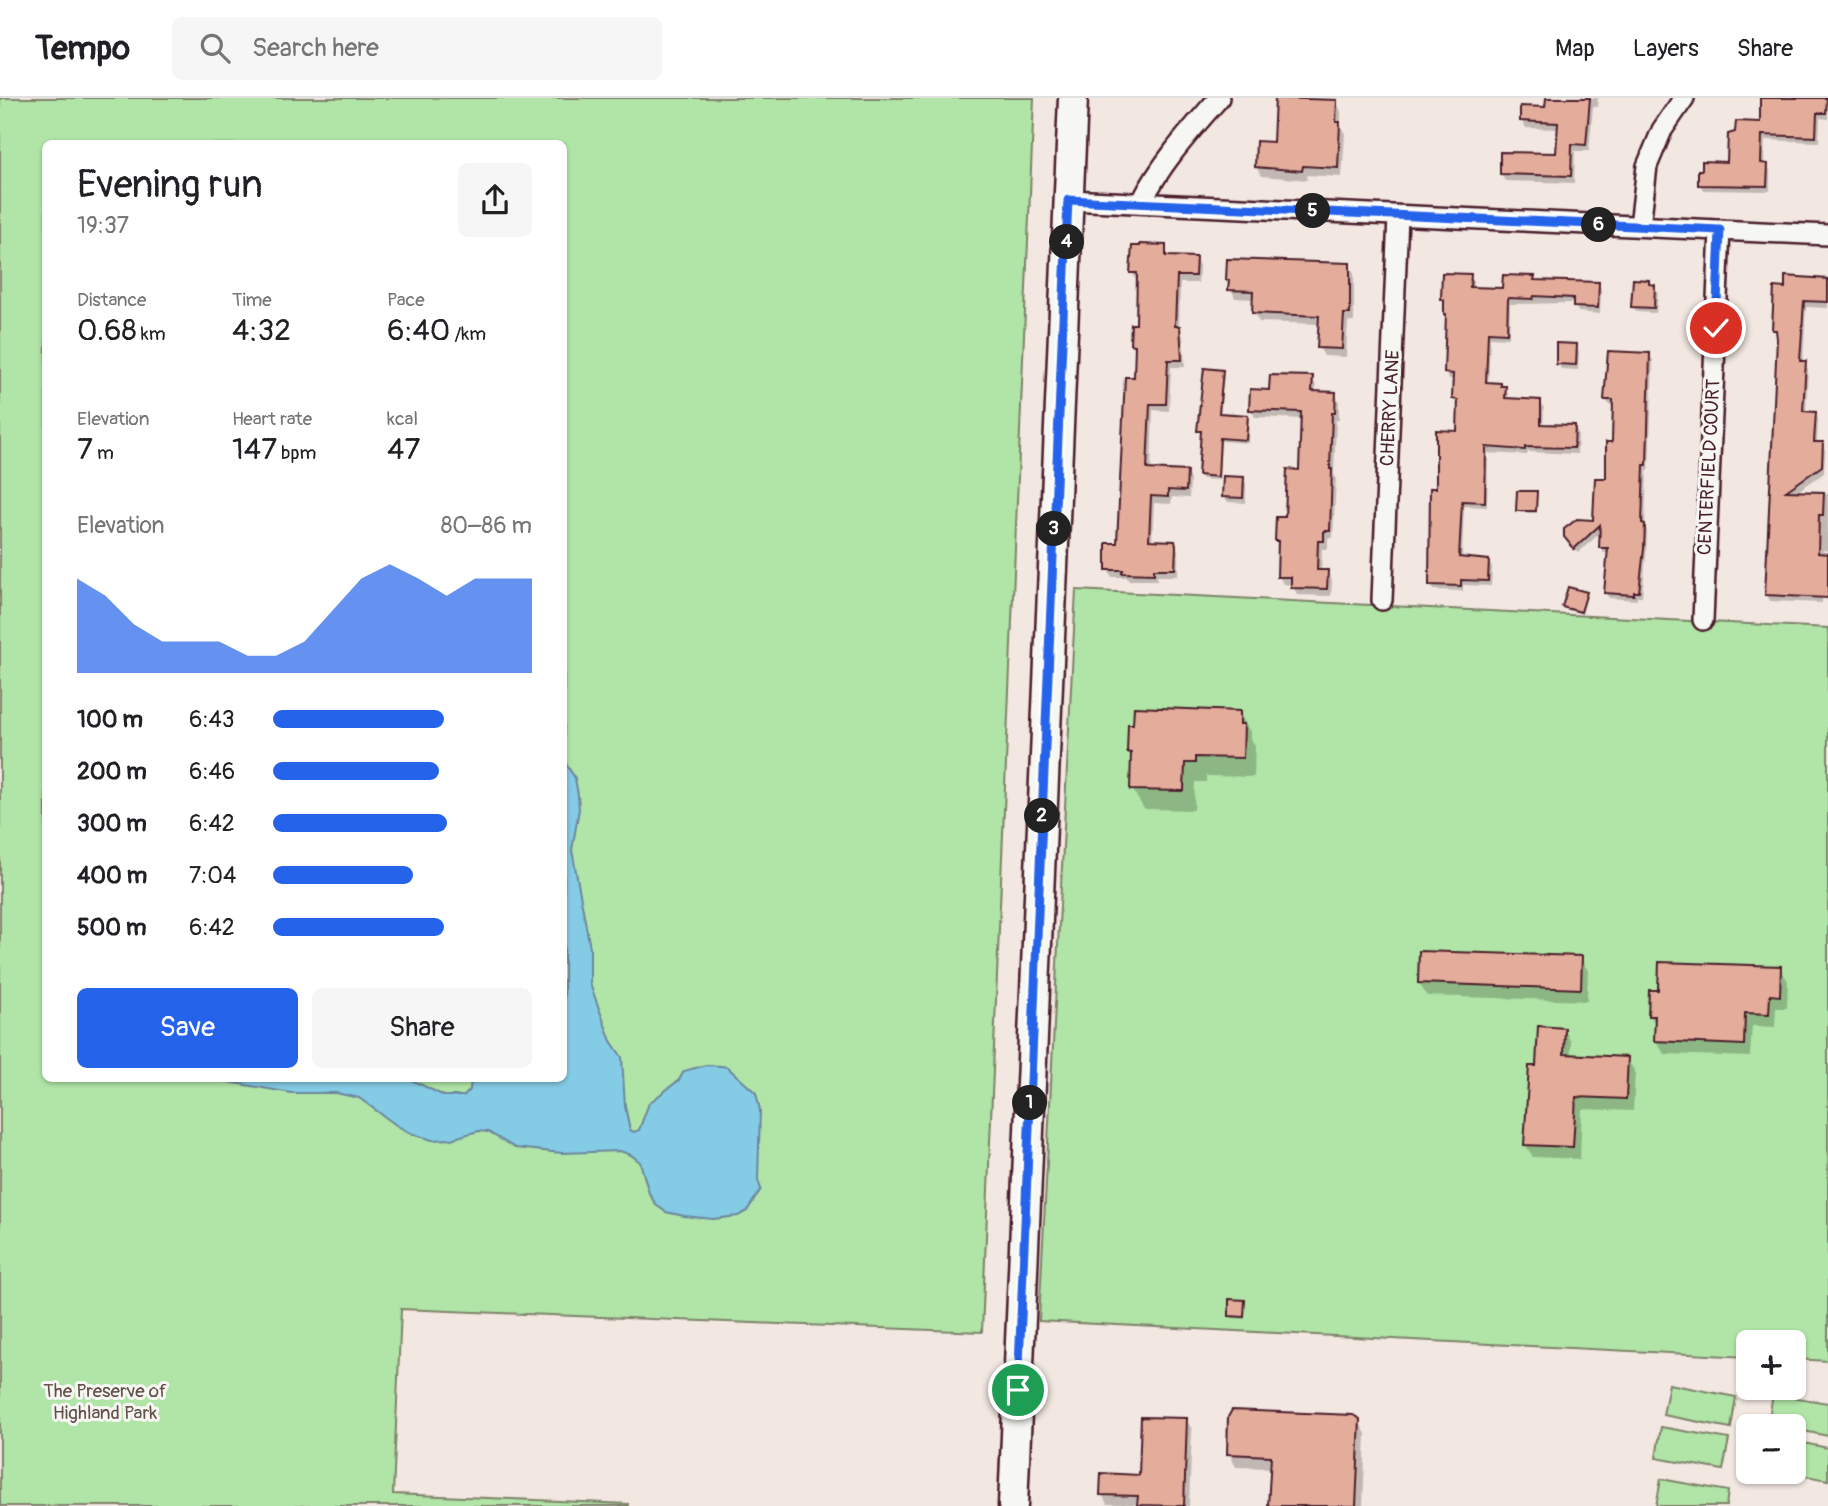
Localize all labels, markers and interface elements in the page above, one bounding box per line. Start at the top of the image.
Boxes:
search box [172,17,662,80]
text: Tempo [35,28,130,69]
icon: search [196,29,234,67]
text: Search here [252,32,379,64]
text: Map [1555,34,1595,63]
text: Layers [1633,34,1699,63]
text: Share [1737,34,1793,63]
text: Evening run [77,161,263,209]
button: share [458,163,532,237]
pin: 5 [1296,194,1330,228]
text: 5 [1307,198,1318,222]
pin: 6 [1582,208,1616,242]
text: 19:37 [77,211,129,240]
text: 6 [1593,212,1604,236]
pin: 4 [1050,225,1084,260]
text: 4 [1061,229,1072,253]
text: Distance [77,288,146,312]
text: Time [232,288,272,312]
text: Pace [387,288,425,312]
pin [1686,298,1746,358]
icon: check [1697,309,1735,347]
text: 0.68 [77,312,137,349]
text: 4:32 [232,312,291,349]
text: 6:40 [387,312,450,349]
text: km [137,322,166,346]
text: /km [450,322,486,346]
street label: CHERRY LANE [1375,349,1405,467]
street label: CENTERFIELD COURT [1692,378,1726,556]
text: Elevation [77,407,149,431]
text: Heart rate [232,407,312,431]
text: kcal [387,407,418,431]
text: 7 [77,431,93,468]
text: 147 [232,431,277,468]
text: 47 [387,431,420,468]
text: m [93,441,114,465]
text: bpm [277,441,316,465]
text: Elevation [77,511,165,540]
text: 80–86 m [441,511,532,540]
pin: 3 [1036,512,1072,546]
text: 3 [1048,516,1059,540]
text: 100 m [77,705,143,734]
text: 6:43 [189,705,235,734]
text: 200 m [77,757,147,786]
text: 6:46 [189,757,235,786]
pin: 2 [1024,798,1060,834]
text: 2 [1036,803,1047,827]
text: 300 m [77,809,147,838]
text: 6:42 [189,809,235,838]
text: 400 m [77,861,147,890]
text: 7:04 [189,861,236,890]
text: 500 m [77,913,146,942]
text: 6:42 [189,913,235,942]
button: Save [77,988,298,1068]
button: Share [312,988,532,1068]
pin: 1 [1012,1086,1048,1121]
text: 1 [1026,1090,1033,1114]
map controls [1736,1330,1806,1484]
button: + [1736,1330,1806,1400]
pin [988,1360,1048,1420]
icon: arrive [999,1371,1037,1409]
park label: The Preserve of Highland Park [43,1379,167,1425]
button: − [1736,1414,1806,1484]

